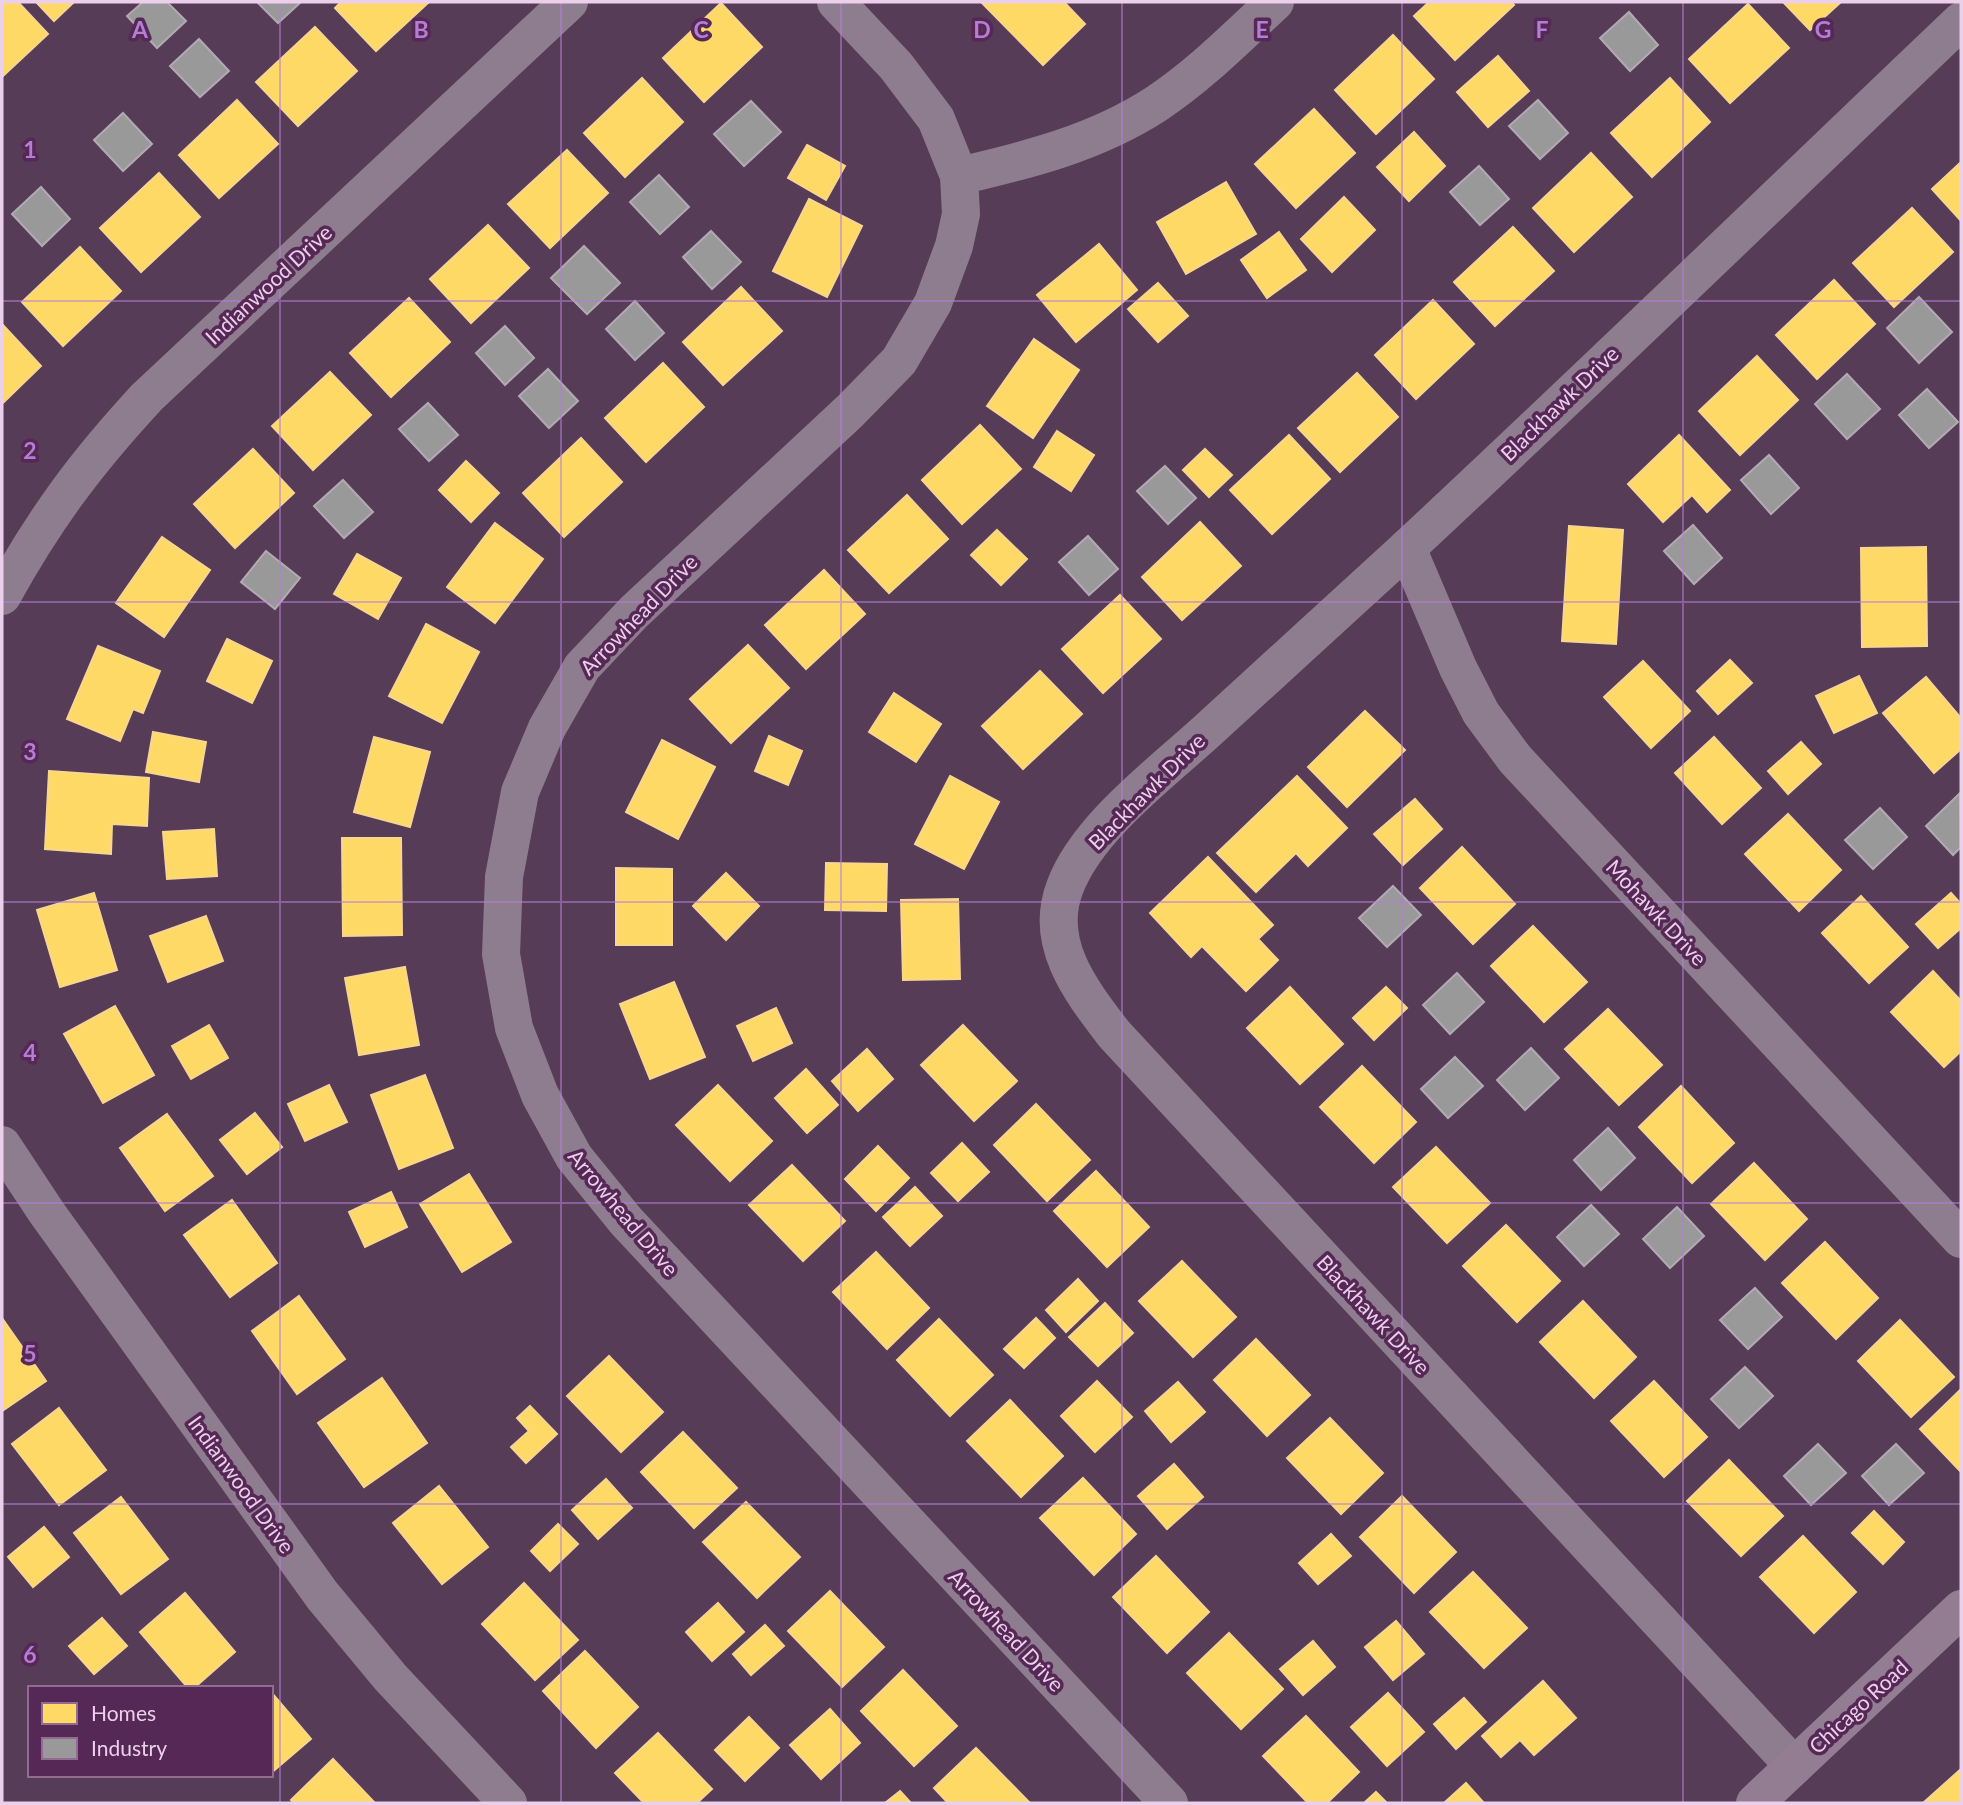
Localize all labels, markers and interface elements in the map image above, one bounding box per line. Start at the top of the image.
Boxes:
text: A [131,15,149,43]
text: B [413,15,429,43]
text: C [693,15,709,43]
text: D [973,15,991,43]
text: E [1255,15,1269,43]
text: F [1535,15,1549,43]
text: G [1815,15,1831,43]
text: 1 [23,135,37,163]
street label: Indianwood Drive [200,219,336,349]
street label: Blackhawk Drive [1495,340,1623,466]
text: 2 [23,436,37,464]
street label: Arrowhead Drive [574,549,702,679]
street label: Blackhawk Drive [1083,728,1209,854]
text: 3 [23,737,37,765]
street label: Mohawk Drive [1602,854,1712,970]
text: 4 [23,1038,37,1066]
street label: Arrowhead Drive [564,1144,684,1280]
street label: Blackhawk Drive [1312,1249,1436,1379]
text: 5 [23,1339,37,1367]
street label: Indianwood Drive [184,1410,300,1558]
street label: Arrowhead Drive [944,1564,1070,1696]
text: 6 [23,1640,37,1668]
street label: Chicago Road [1803,1654,1913,1758]
legend [28,1686,273,1777]
text: Homes [91,1700,156,1725]
text: Industry [91,1735,167,1760]

